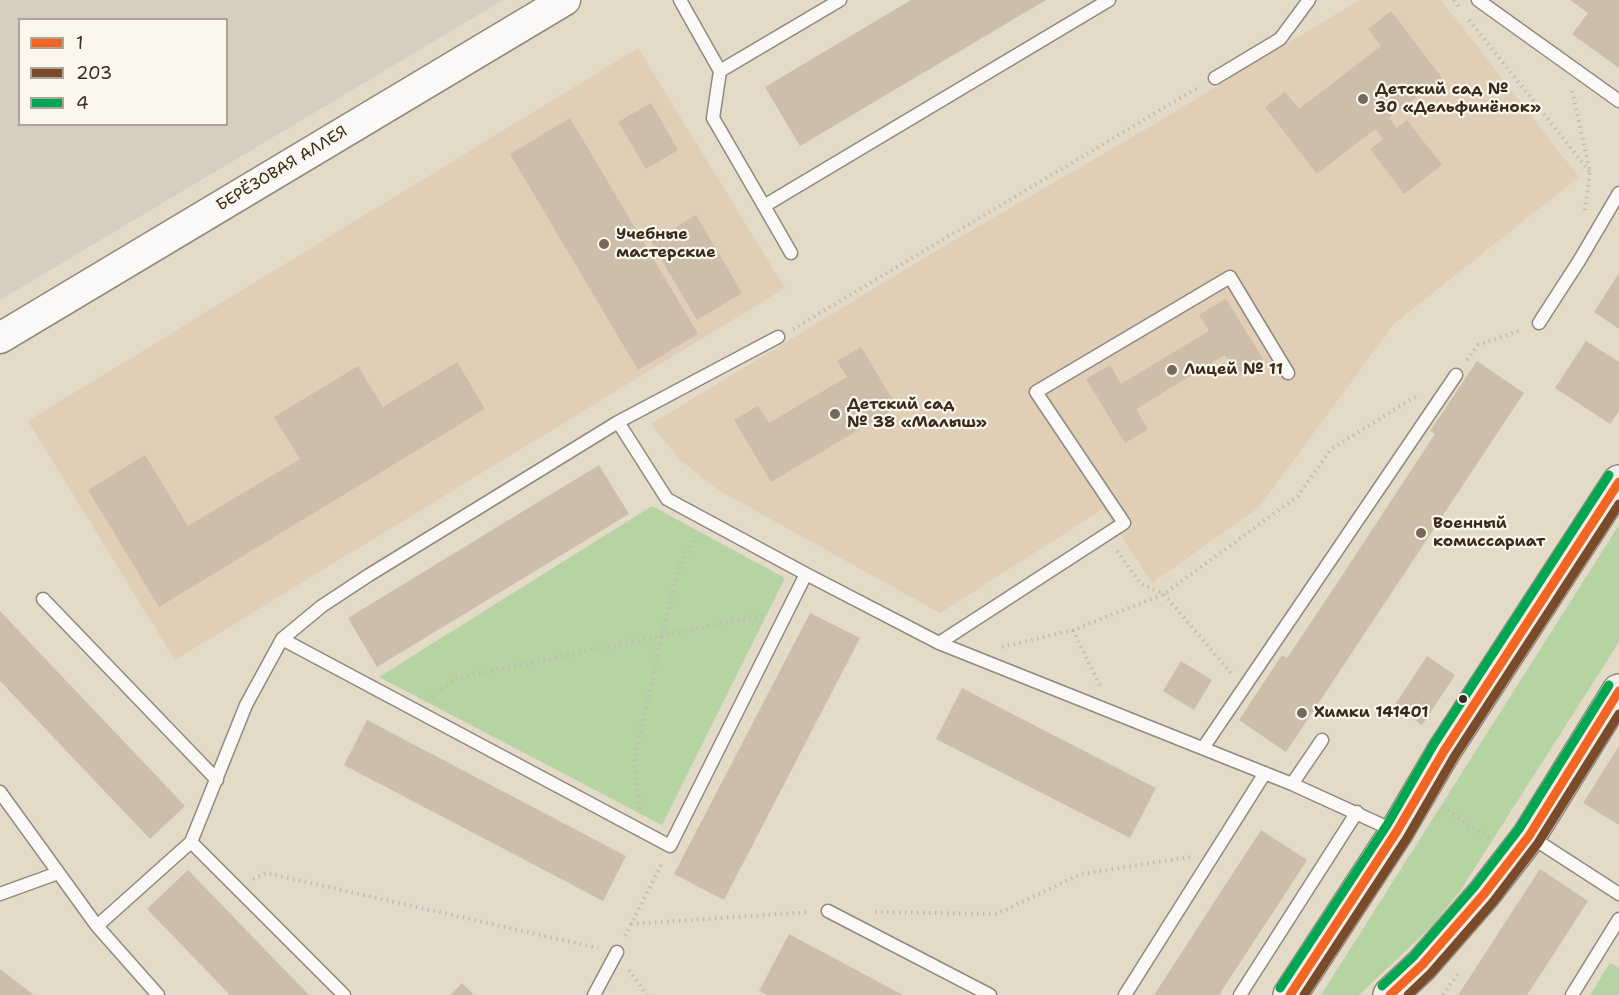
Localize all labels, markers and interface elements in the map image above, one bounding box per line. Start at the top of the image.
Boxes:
legend [18,18,228,126]
text: 1 [76,31,84,55]
text: 203 [76,61,112,85]
place label: Детский сад № 30 «Дельфинёнок» [1375,80,1541,118]
text: 4 [76,91,89,115]
marker: Детский сад № 30 «Дельфинёнок» [1356,92,1370,106]
street label: БЕРЁЗОВАЯ АЛЛЕЯ [213,122,351,216]
place label: Учебные мастерские [616,225,716,263]
marker: Учебные мастерские [597,237,611,251]
place label: Лицей № 11 [1184,360,1283,380]
marker: Лицей № 11 [1165,363,1179,377]
place label: Детский сад № 38 «Малыш» [847,395,987,433]
marker: Детский сад № 38 «Малыш» [828,407,842,421]
place label: Военный комиссариат [1433,514,1545,552]
marker: Военный комиссариат [1414,526,1428,540]
unlabelled marker [1457,693,1469,705]
place label: Химки 141401 [1314,703,1429,723]
marker: Химки 141401 [1295,706,1309,720]

